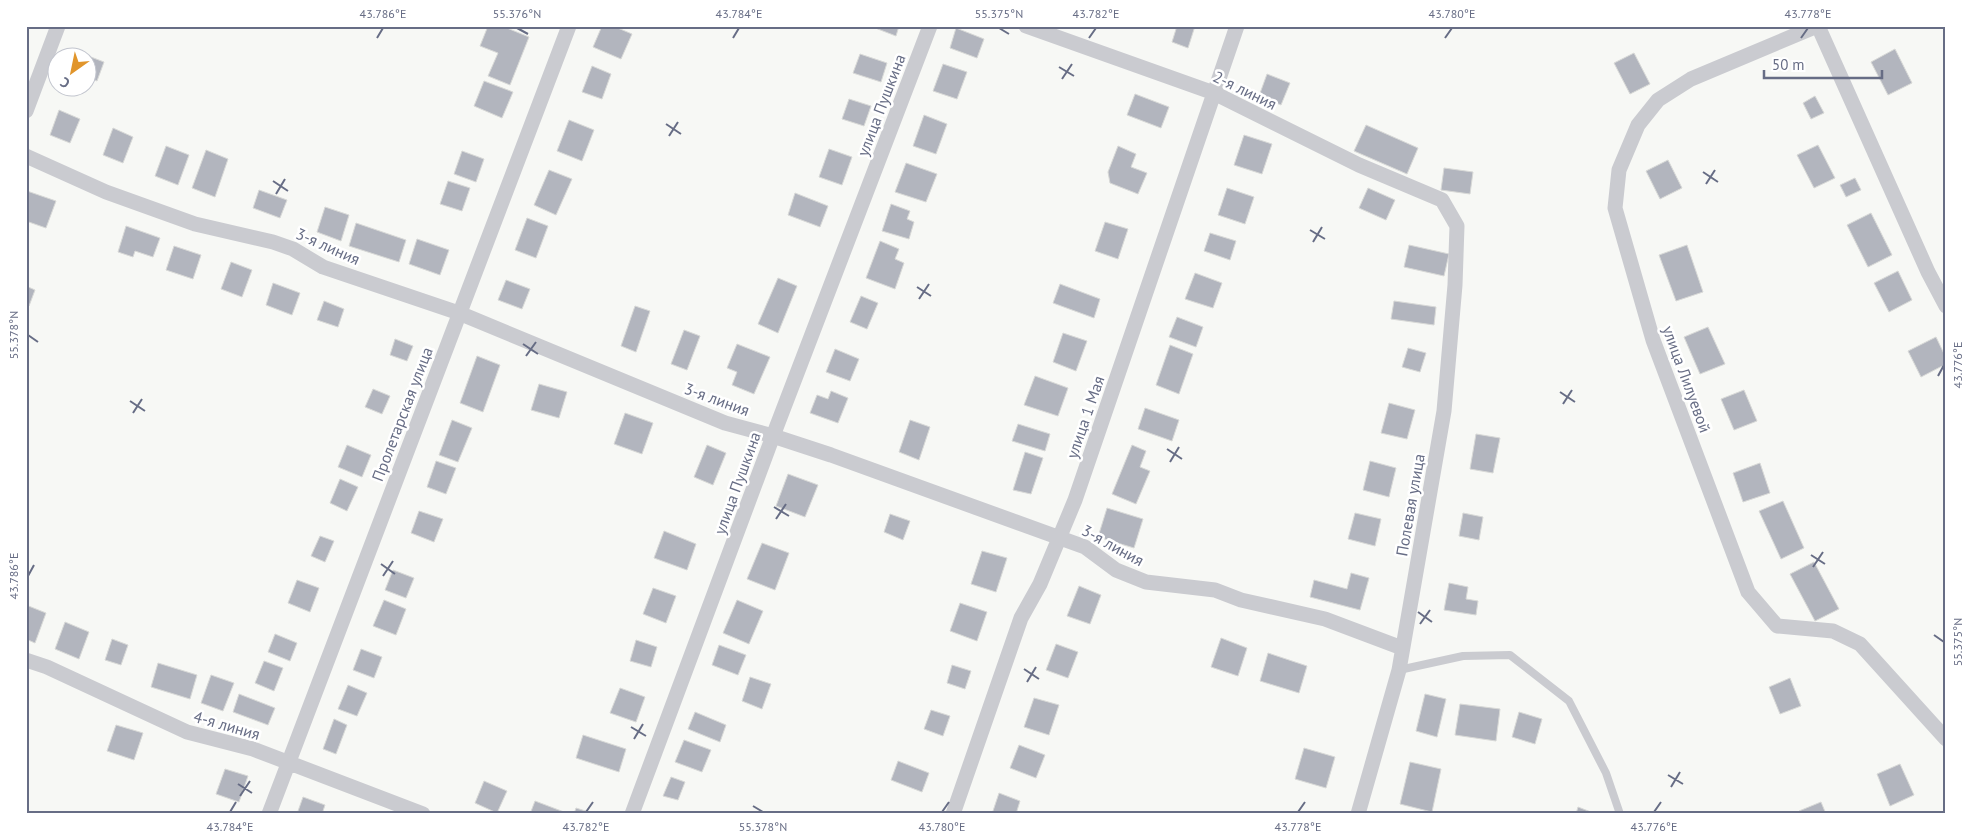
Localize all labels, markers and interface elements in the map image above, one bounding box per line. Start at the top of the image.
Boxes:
text: 43.786°E [360,6,406,21]
text: 55.376°N [493,6,541,21]
text: 43.784°E [716,6,762,21]
text: 55.375°N [975,6,1023,21]
text: 43.782°E [1073,6,1119,21]
text: 43.780°E [1429,6,1475,21]
text: 43.778°E [1785,6,1831,21]
north arrow [48,48,98,98]
scale bar [1764,48,1882,80]
street label: улица Пушкина [852,51,910,159]
text: 50 m [1772,55,1805,74]
street label: 2-я линия [1210,66,1280,114]
text: С [57,73,73,93]
street label: 3-я линия [293,223,363,269]
text: 55.378°N [6,311,21,359]
street label: улица Лилуевой [1658,323,1716,435]
text: 43.776°E [1950,342,1965,388]
street label: Пролетарская улица [367,344,437,484]
street label: улица 1 Мая [1062,373,1108,461]
street label: 3-я линия [682,378,752,420]
street label: улица Пушкина [709,429,765,537]
street label: Полевая улица [1391,452,1429,558]
street label: 3-я линия [1078,520,1148,570]
text: 43.786°E [6,553,21,599]
text: 55.375°N [1950,618,1965,666]
street label: 4-я линия [192,706,262,744]
text: 43.784°E [207,819,253,834]
text: 43.782°E [563,819,609,834]
text: 55.378°N [739,819,787,834]
text: 43.780°E [919,819,965,834]
text: 43.778°E [1275,819,1321,834]
text: 43.776°E [1631,819,1677,834]

